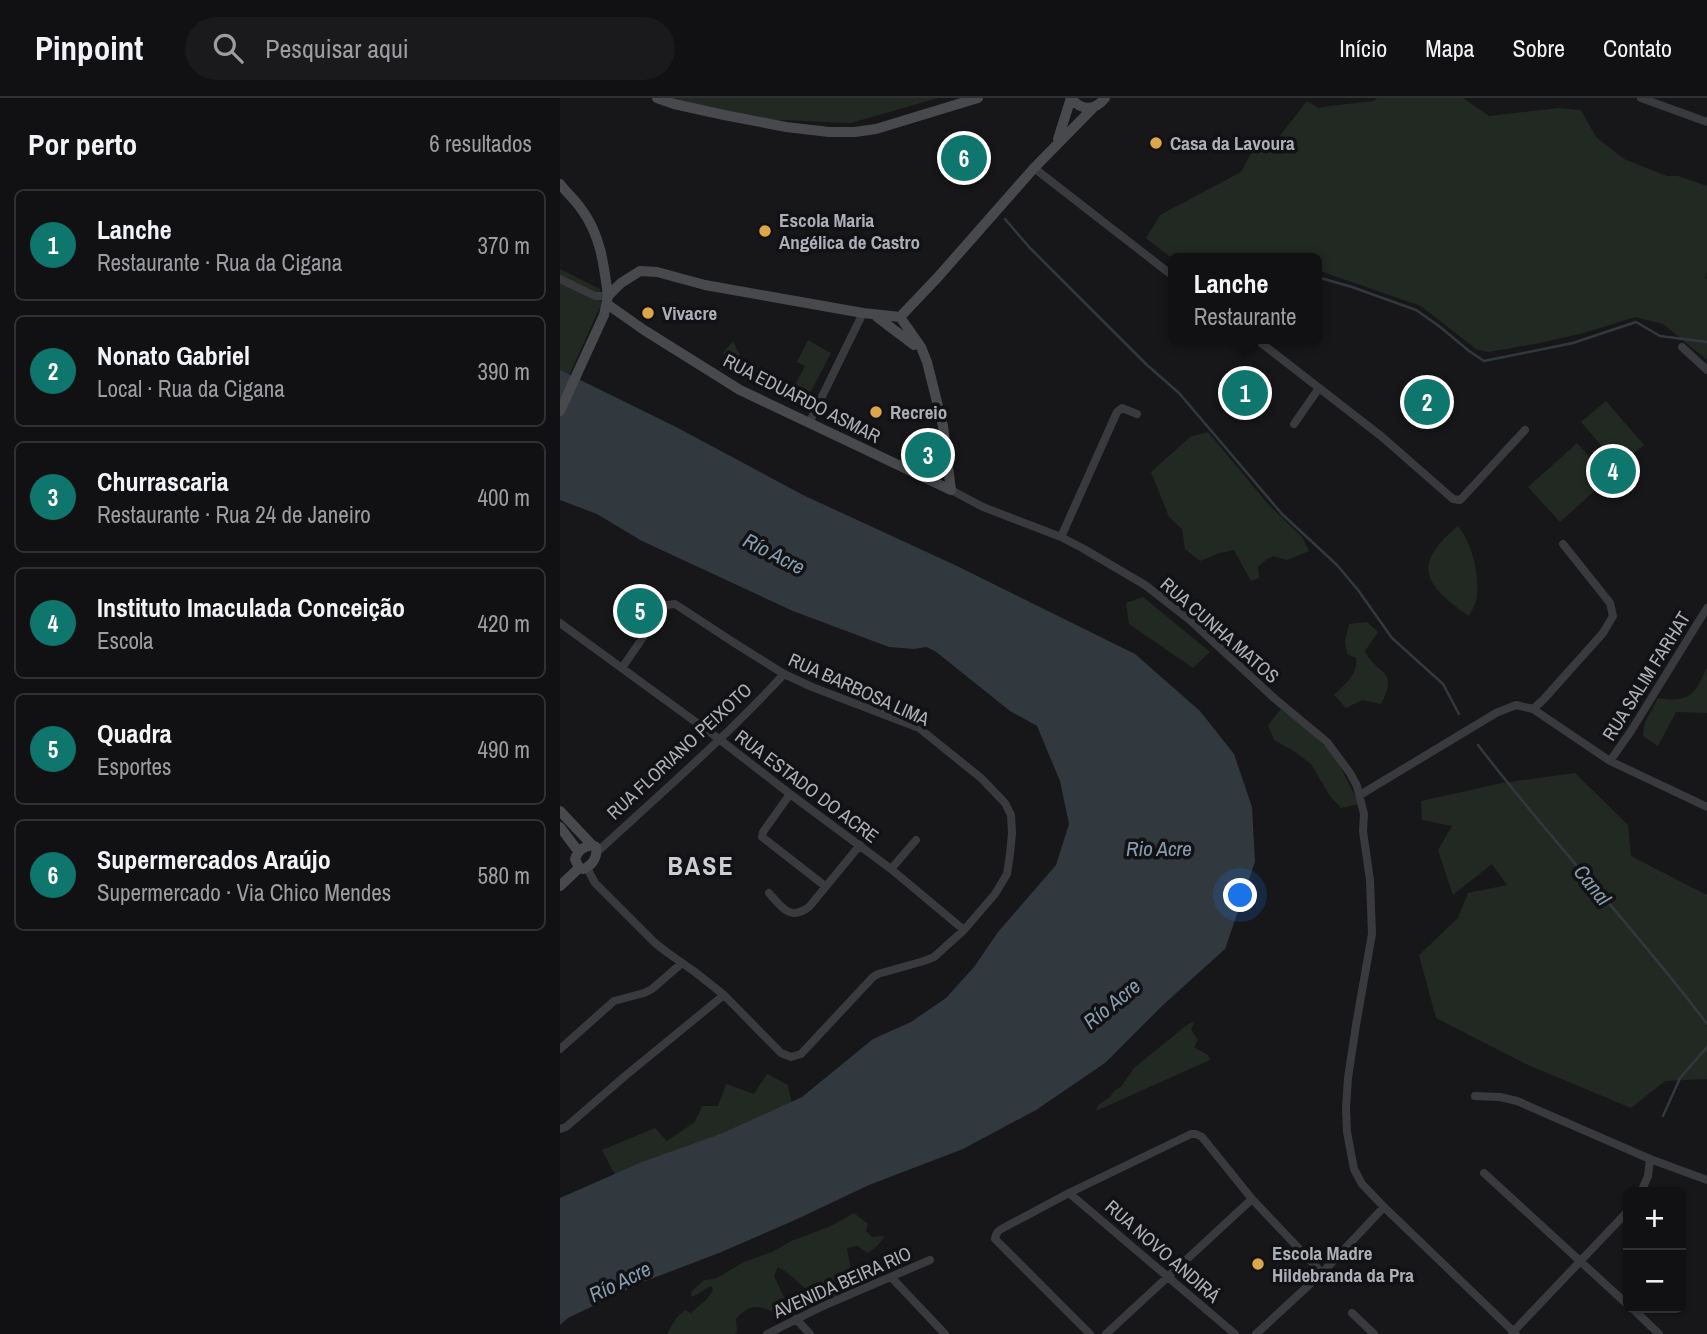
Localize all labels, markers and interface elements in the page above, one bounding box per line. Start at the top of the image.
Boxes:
search box [185,17,675,80]
text: Pinpoint [35,26,143,70]
icon: search [209,29,247,67]
text: Pesquisar aqui [265,31,409,66]
text: Início [1339,32,1387,64]
text: Mapa [1425,32,1475,64]
text: Sobre [1513,32,1565,64]
text: Contato [1603,32,1672,64]
text: Por perto [28,124,137,164]
text: 6 resultados [429,128,532,159]
place label: Casa da Lavoura [1170,130,1295,156]
pin: 6 [941,132,987,184]
marker: Casa da Lavoura [1148,135,1164,151]
place label: Escola Maria Angélica de Castro [779,207,920,255]
text: Lanche [97,212,172,247]
marker: Escola Maria Angélica de Castro [757,223,773,239]
text: 1 [48,230,58,261]
text: 370 m [478,230,530,261]
text: Restaurante · Rua da Cigana [97,247,342,278]
popup [1168,253,1322,344]
text: Lanche [1194,266,1268,301]
place label: Vivacre [662,300,718,326]
text: Restaurante [1194,301,1296,332]
marker: Vivacre [640,305,656,321]
text: Nonato Gabriel [97,338,250,373]
street label: RUA EDUARDO ASMAR [719,347,885,449]
text: 2 [48,356,58,387]
text: 390 m [478,356,530,387]
pin: 1 [1222,367,1268,419]
text: Local · Rua da Cigana [97,373,285,404]
pin: 2 [1404,376,1450,428]
place label: Recreio [890,399,947,425]
marker: Recreio [868,404,884,420]
pin: 3 [905,429,951,481]
pin: 4 [1590,445,1636,497]
text: Churrascaria [97,464,229,499]
text: 3 [48,482,58,513]
text: 400 m [478,482,530,513]
text: Restaurante · Rua 24 de Janeiro [97,499,371,530]
water label: Río Acre [738,526,810,581]
street label: RUA CUNHA MATOS [1155,571,1285,689]
pin: 5 [617,585,663,637]
text: Instituto Imaculada Conceição [97,590,405,625]
street label: RUA SALIM FARHAT [1596,606,1696,746]
text: 4 [48,608,58,639]
text: 420 m [478,608,530,639]
text: Escola [97,625,154,656]
street label: RUA BARBOSA LIMA [784,646,934,732]
street label: RUA FLORIANO PEIXOTO [601,677,757,825]
text: Quadra [97,716,172,751]
street label: RUA ESTADO DO ACRE [730,723,884,849]
text: 5 [48,734,58,765]
text: 490 m [478,734,530,765]
text: Esportes [97,751,171,782]
water label: Rio Acre [1126,834,1192,863]
text: Supermercados Araújo [97,842,331,877]
district label: BASE [667,848,735,883]
water label: Canal [1567,858,1619,912]
text: 6 [48,860,58,891]
text: 580 m [478,860,530,891]
text: Supermercado · Via Chico Mendes [97,877,391,908]
your location [1223,878,1257,912]
water label: Río Acre [1077,972,1146,1036]
map controls [1623,1187,1686,1313]
button: + [1623,1187,1686,1250]
street label: RUA NOVO ANDIRÁ [1100,1194,1227,1309]
street label: AVENIDA BEIRA RIO [768,1240,915,1325]
place label: Escola Madre Hildebranda da Pra [1272,1240,1414,1288]
button: − [1623,1250,1686,1313]
water label: Río Acre [584,1254,656,1309]
marker: Escola Madre Hildebranda da Pra [1250,1256,1266,1272]

